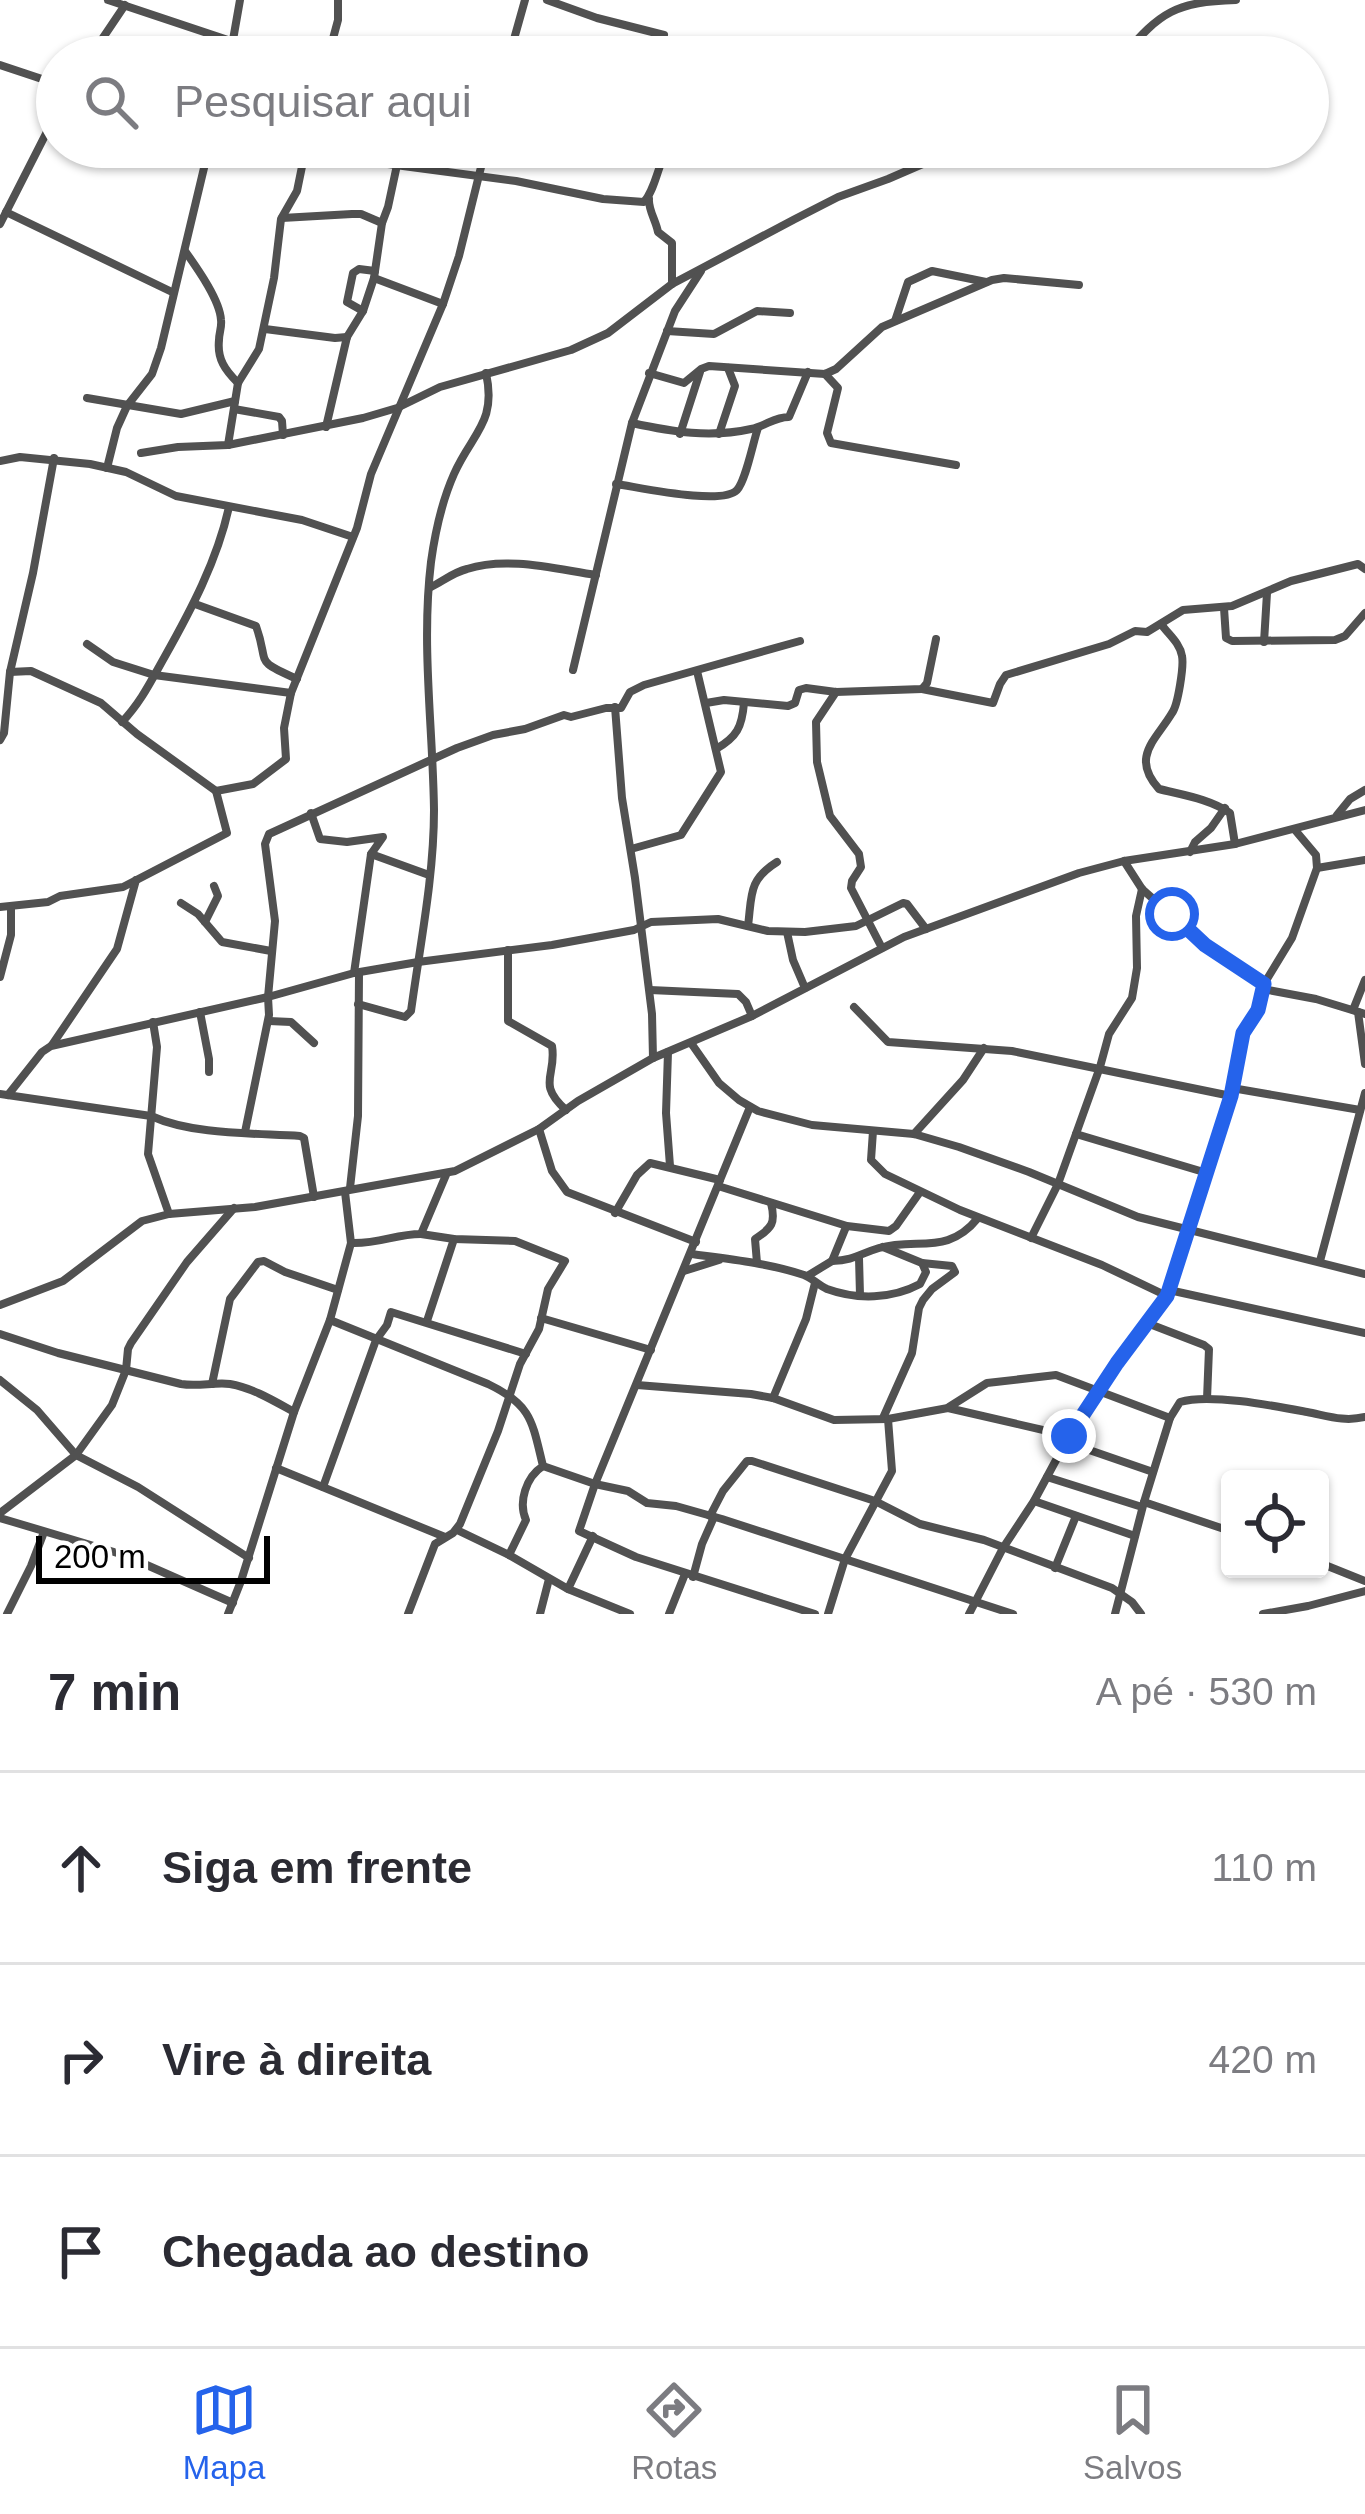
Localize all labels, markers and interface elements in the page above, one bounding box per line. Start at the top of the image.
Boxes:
search box [36,36,1329,168]
icon: search [78,69,144,135]
text: Pesquisar aqui [174,76,472,127]
route start [1145,887,1199,941]
route end [1042,1409,1096,1463]
map controls [1221,1470,1329,1578]
button: locate [1221,1470,1329,1578]
scale bar [36,1530,270,1583]
text: 200 m [54,1538,146,1575]
text: 7 min [48,1664,181,1721]
text: A pé · 530 m [1096,1670,1317,1713]
icon: ahead [48,1835,114,1901]
text: Siga em frente [162,1842,472,1893]
text: 110 m [1212,1846,1317,1889]
icon: right [48,2027,114,2093]
text: Vire à direita [162,2034,431,2085]
text: 420 m [1209,2038,1317,2081]
icon: arrive [48,2219,114,2285]
text: Chegada ao destino [162,2226,590,2277]
tab: Mapa [183,2377,265,2487]
tab: Rotas [631,2377,717,2487]
tab: Salvos [1083,2377,1182,2487]

